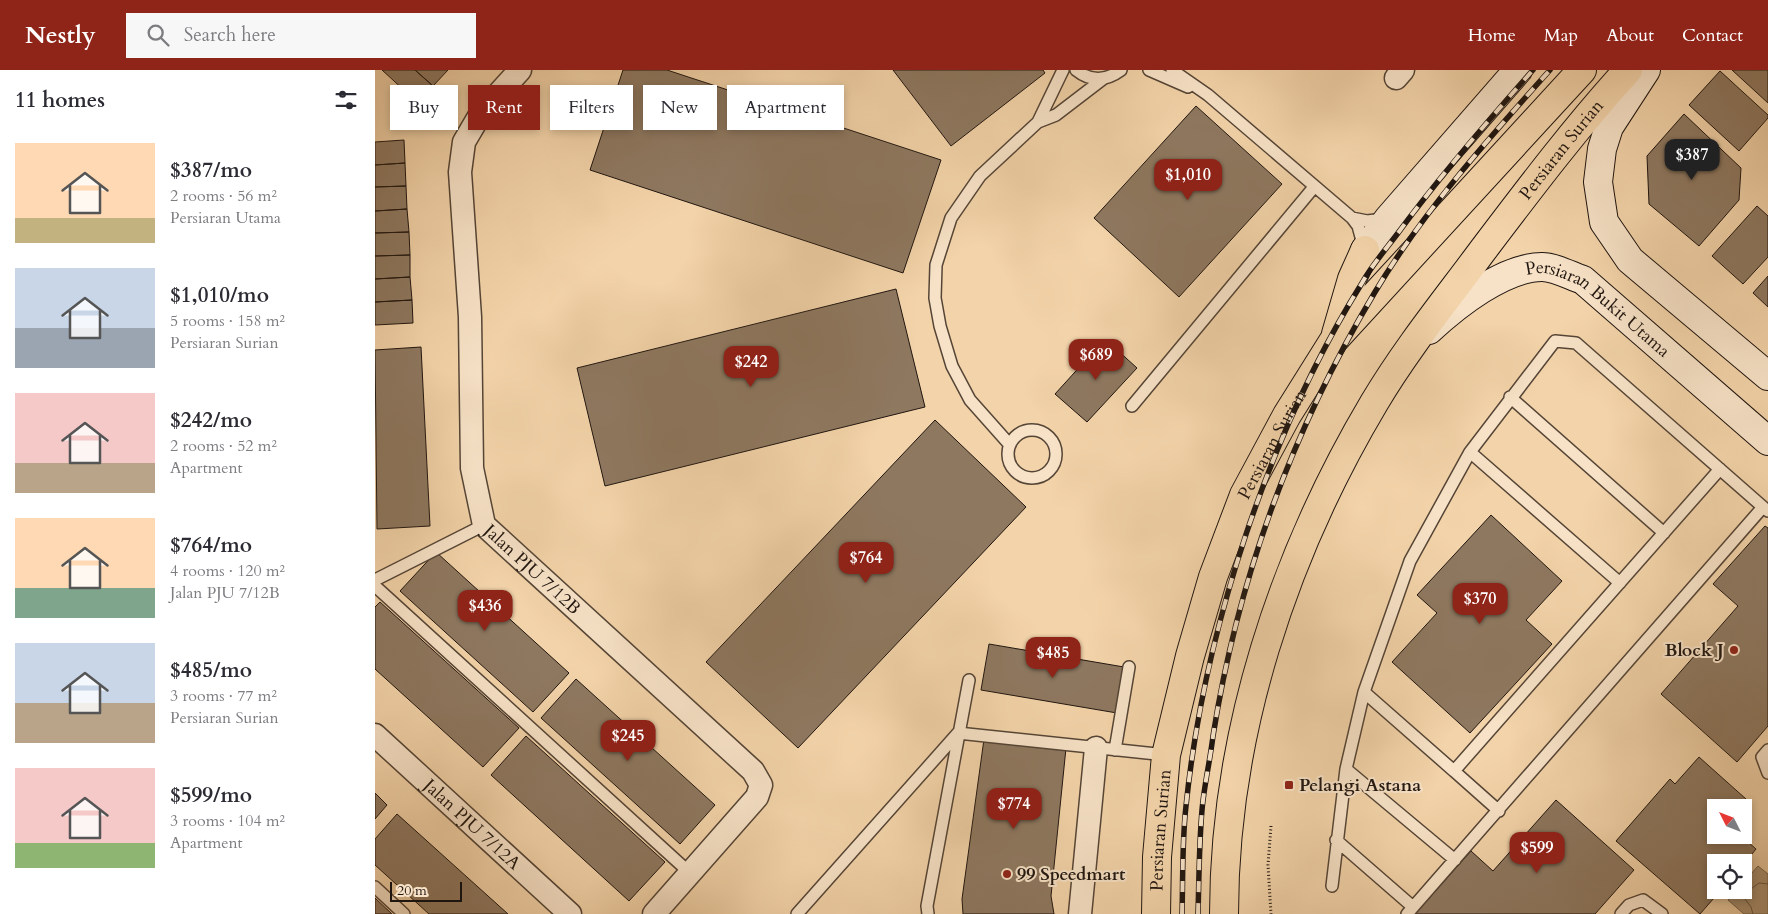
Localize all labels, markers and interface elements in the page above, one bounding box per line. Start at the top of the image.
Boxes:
search box [126,13,476,58]
text: Nestly [25,19,96,52]
icon: search [144,21,172,49]
text: Search here [184,22,276,48]
text: Home [1468,23,1516,48]
text: Map [1544,23,1578,48]
text: About [1606,23,1654,48]
text: Contact [1682,23,1743,48]
chip: Buy [390,85,458,130]
chip: Rent [468,85,540,130]
chip: Filters [550,85,633,130]
chip: New [643,85,717,130]
chip: Apartment [727,85,844,130]
text: 11 homes [15,86,105,115]
icon: filters [332,86,360,114]
street label: Persiaran Surian [1513,93,1610,205]
pin: $387 [1662,138,1722,181]
text: $387 [1676,144,1708,166]
text: $387/mo [170,156,252,185]
pin: $1,010 [1147,158,1229,201]
icon: home [55,163,115,223]
text: $1,010 [1165,164,1211,186]
text: 2 rooms · 56 m² [170,185,277,207]
text: Persiaran Utama [170,207,281,229]
street label: Persiaran Bukit Utama [1523,254,1676,363]
text: $1,010/mo [170,281,269,310]
icon: home [55,288,115,348]
text: 5 rooms · 158 m² [170,310,285,332]
text: Persiaran Surian [170,332,279,354]
pin: $689 [1066,338,1126,381]
text: $689 [1080,344,1112,366]
pin: $242 [721,346,781,388]
text: $242 [735,351,767,373]
street label: Persiaran Surian [1231,384,1313,504]
text: $242/mo [170,406,252,435]
icon: home [55,413,115,473]
text: 2 rooms · 52 m² [170,435,277,457]
text: Apartment [170,457,243,479]
street label: Jalan PJU 7/12B [476,516,586,620]
text: $764/mo [170,531,252,560]
icon: home [55,538,115,598]
pin: $764 [836,542,896,584]
text: $764 [850,547,882,569]
text: 4 rooms · 120 m² [170,560,285,582]
text: Jalan PJU 7/12B [170,582,280,604]
pin: $370 [1450,582,1510,625]
text: $370 [1464,588,1496,610]
pin: $436 [455,590,515,632]
text: $436 [469,595,501,617]
pin: $485 [1023,636,1083,679]
place label: Block J [1664,638,1724,663]
text: $485 [1037,642,1069,664]
marker: Block J [1728,644,1740,656]
text: $485/mo [170,656,252,685]
icon: home [55,663,115,723]
text: 3 rooms · 77 m² [170,685,277,707]
text: Persiaran Surian [170,707,279,729]
pin: $245 [598,720,658,762]
text: $245 [612,725,644,747]
street label: Persiaran Surian [1144,767,1177,891]
street label: Jalan PJU 7/12A [416,771,527,876]
place label: Pelangi Astana [1299,773,1421,798]
marker: Pelangi Astana [1283,779,1295,791]
text: $599/mo [170,781,252,810]
icon: home [55,788,115,848]
pin: $774 [984,788,1044,830]
text: $774 [998,793,1030,815]
north arrow [1707,799,1753,844]
map controls [1707,799,1752,899]
text: 3 rooms · 104 m² [170,810,285,832]
text: Apartment [170,832,243,854]
pin: $599 [1507,832,1567,874]
text: $599 [1521,837,1553,859]
button: locate [1707,854,1752,899]
place label: 99 Speedmart [1017,862,1126,887]
marker: 99 Speedmart [1001,868,1013,880]
scale bar [390,879,463,902]
text: 20 m [397,881,427,900]

